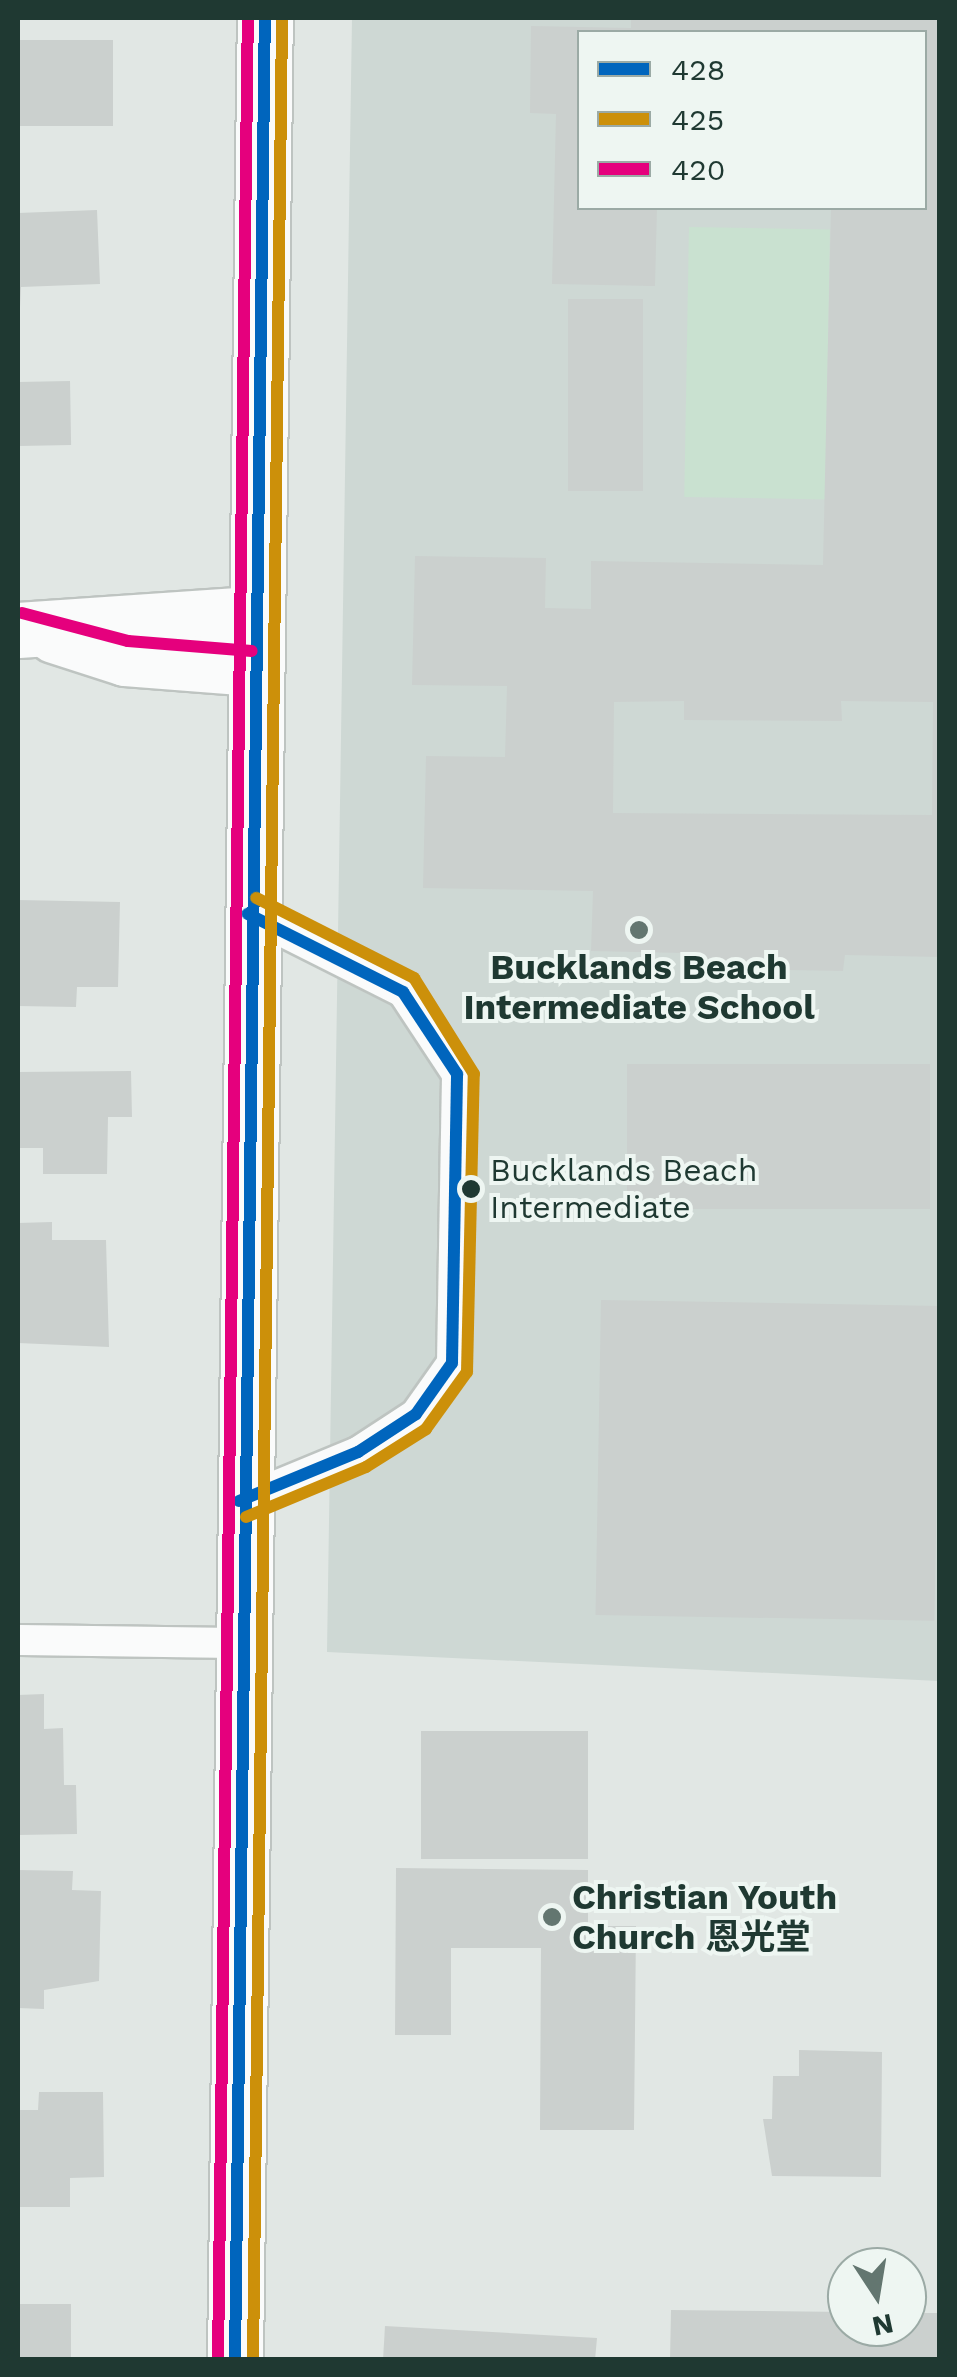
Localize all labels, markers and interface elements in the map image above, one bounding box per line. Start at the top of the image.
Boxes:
legend [577,30,927,210]
text: 428 [671,52,725,87]
text: 425 [671,102,724,137]
text: 420 [671,152,725,187]
marker: Bucklands Beach Intermediate School [628,919,650,941]
place label: Bucklands Beach Intermediate School [463,946,815,1028]
place label: Bucklands Beach Intermediate [490,1152,757,1227]
marker: Bucklands Beach Intermediate [461,1179,481,1199]
place label: Christian Youth Church 恩光堂 [572,1876,838,1958]
marker: Christian Youth Church 恩光堂 [541,1906,563,1928]
north arrow [827,2247,927,2347]
text: N [869,2307,897,2343]

